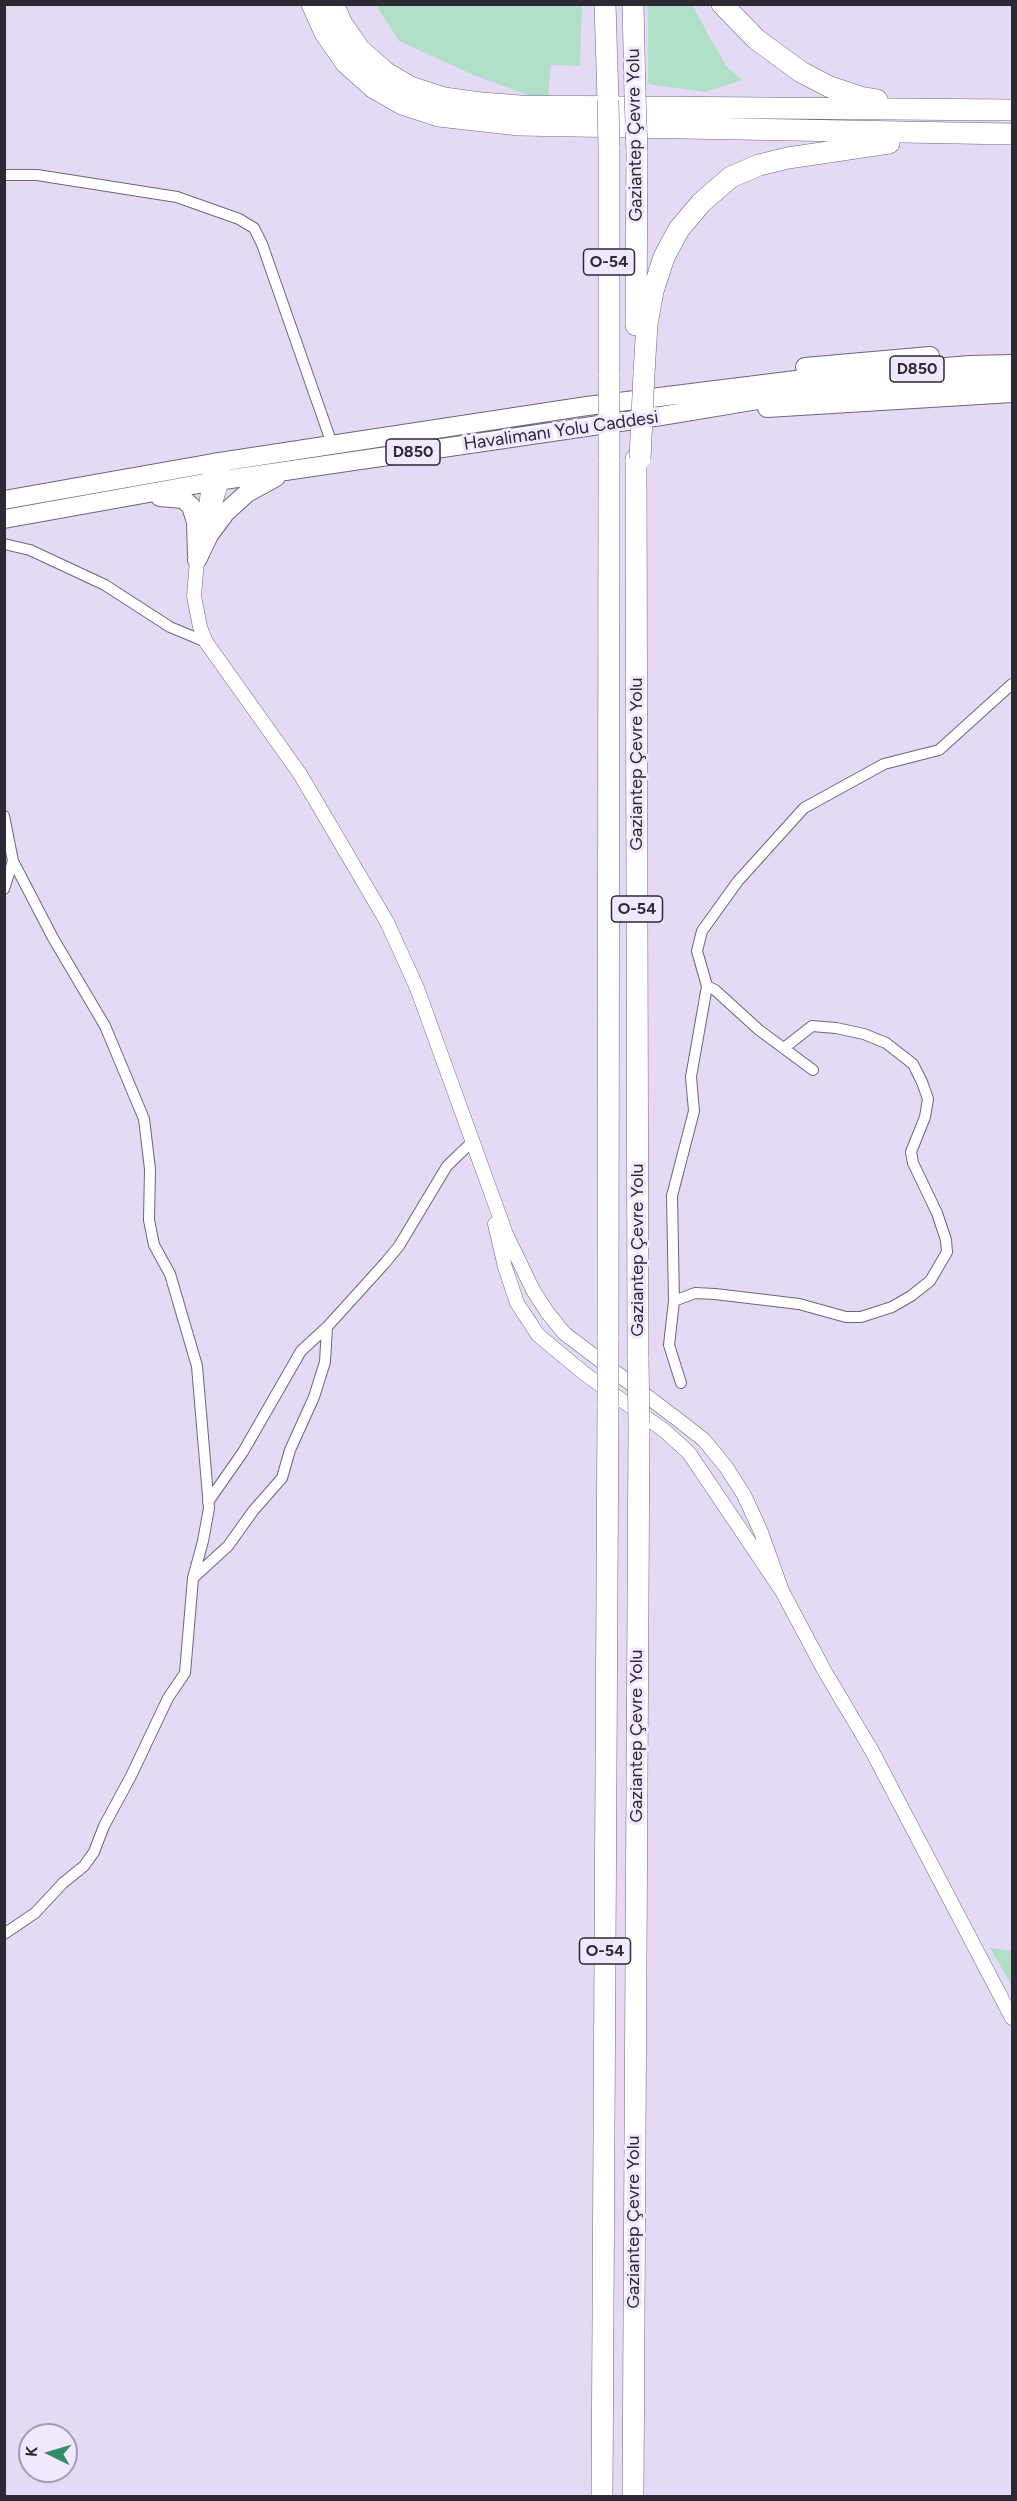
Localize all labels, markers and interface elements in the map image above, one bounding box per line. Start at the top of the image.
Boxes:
street label: Gaziantep Çevre Yolu [623,48,647,222]
road number: O-54 [584,249,634,275]
road number: D850 [890,356,944,382]
street label: Havalimanı Yolu Caddesi [462,407,660,455]
road number: D850 [386,439,440,465]
street label: Gaziantep Çevre Yolu [626,677,648,851]
road number: O-54 [612,896,662,922]
street label: Gaziantep Çevre Yolu [627,1163,649,1337]
street label: Gaziantep Çevre Yolu [626,1649,648,1823]
road number: O-54 [580,1938,630,1964]
street label: Gaziantep Çevre Yolu [623,2135,645,2309]
north arrow [18,2423,78,2483]
text: K [22,2445,41,2458]

